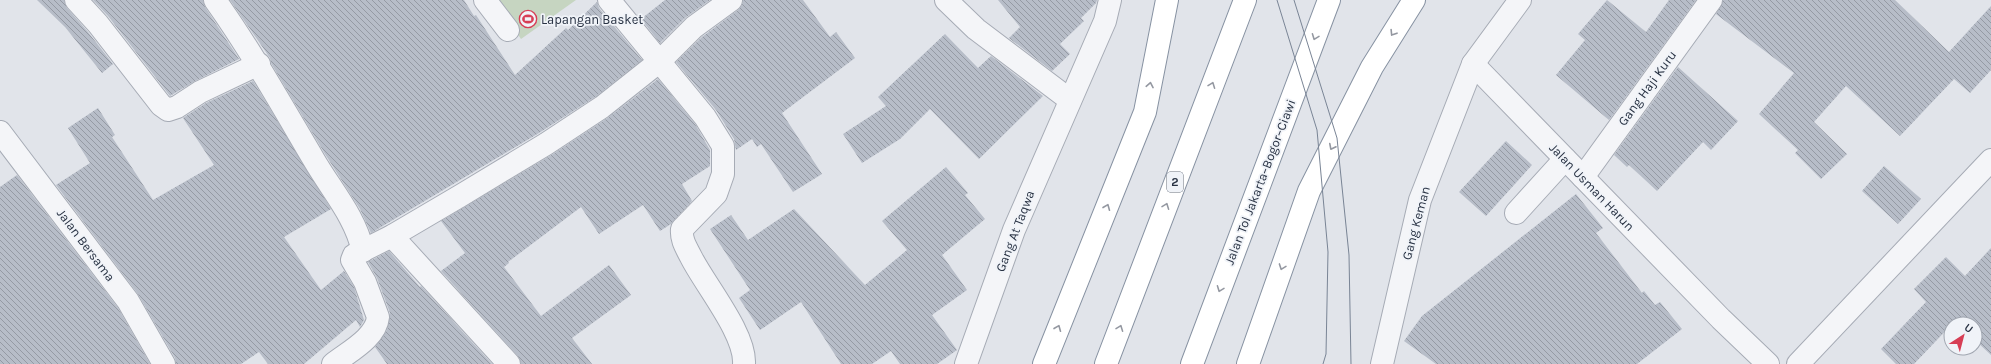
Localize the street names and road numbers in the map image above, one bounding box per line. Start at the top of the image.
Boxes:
street label: Gang Haji Kuru [1615,48,1679,128]
street label: Jalan Tol Jakarta–Bogor–Ciawi [1221,97,1299,267]
street label: Jalan Usman Harun [1546,140,1638,234]
road number: 2 [1167,172,1183,192]
street label: Gang Keman [1399,185,1433,261]
street label: Gang At Taqwa [993,188,1038,274]
street label: Jalan Bersama [54,206,118,284]

